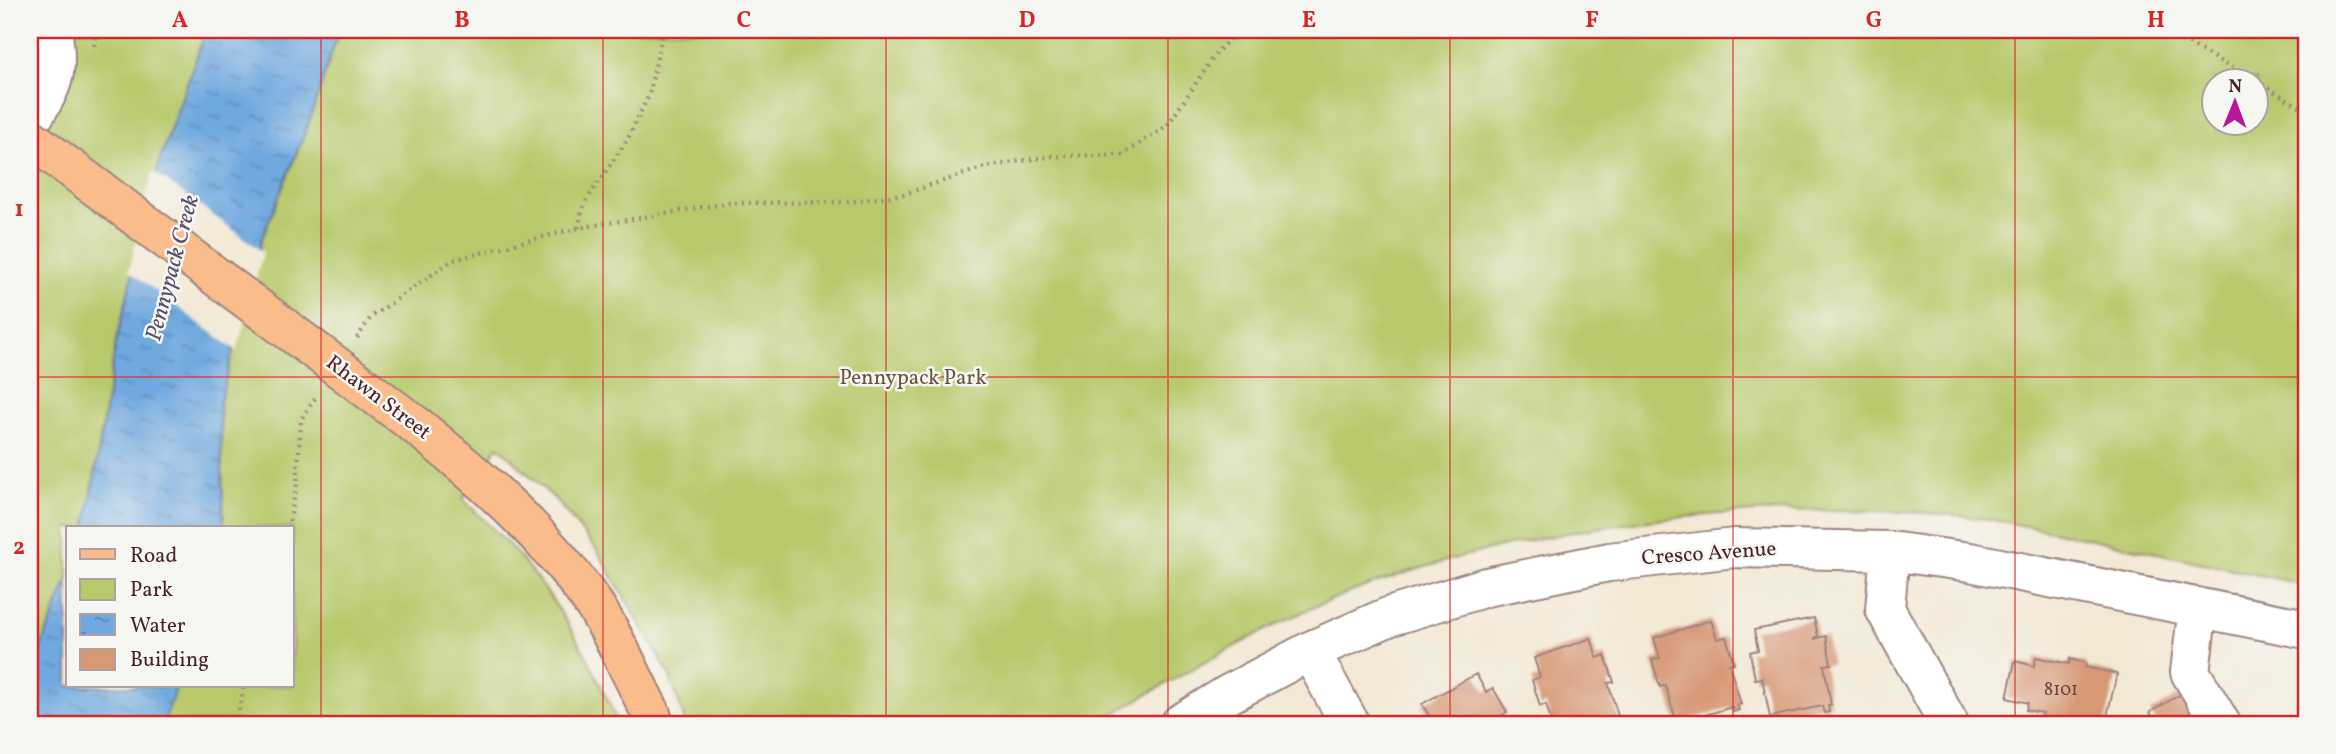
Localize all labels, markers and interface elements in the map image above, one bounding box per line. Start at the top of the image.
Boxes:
text: A [172,5,188,37]
text: B [454,5,470,37]
text: C [737,5,751,37]
text: D [1019,5,1036,37]
text: E [1302,5,1316,37]
text: F [1585,5,1599,37]
text: G [1866,5,1882,37]
text: H [2147,5,2165,37]
north arrow [2200,66,2270,136]
text: N [2228,74,2243,100]
water label: Pennypack Creek [138,191,208,345]
text: 1 [14,194,24,226]
street label: Rhawn Street [319,349,437,447]
park label: Pennypack Park [839,364,987,393]
legend [66,526,294,688]
text: 2 [13,532,25,564]
street label: Cresco Avenue [1641,535,1777,573]
text: Road [130,542,177,571]
text: Park [130,576,173,605]
text: Water [130,612,186,641]
text: Building [130,646,209,675]
house number: 8101 [2044,678,2078,703]

